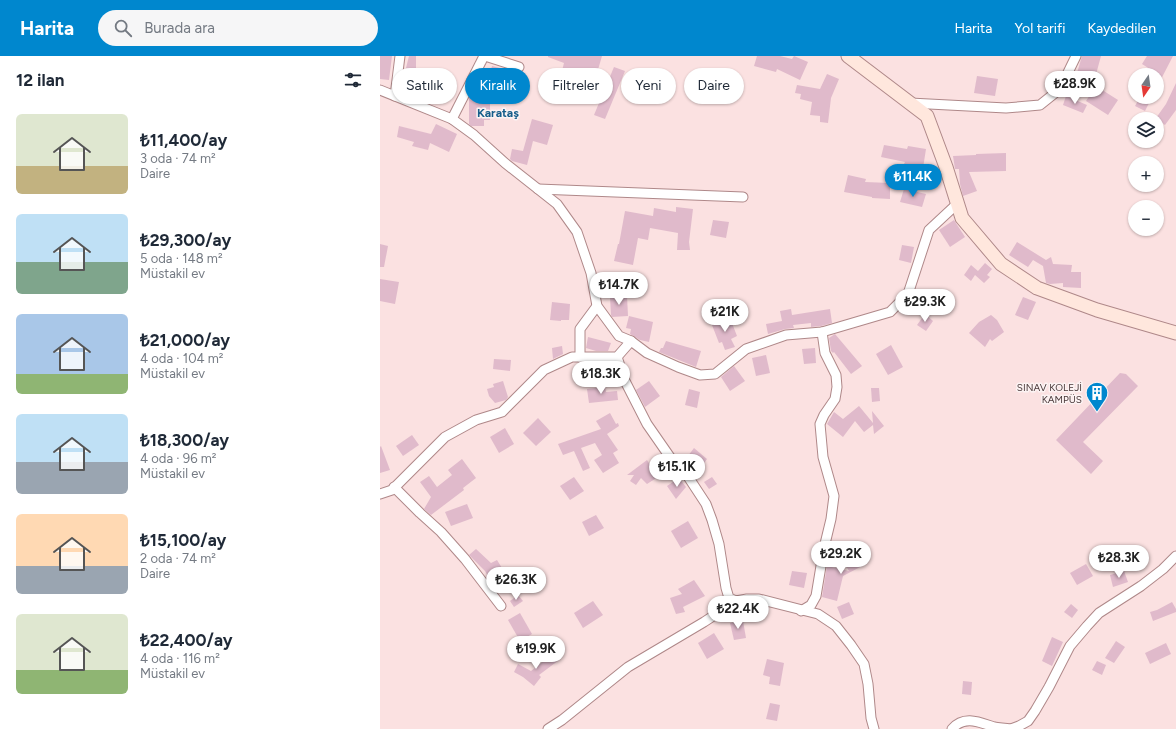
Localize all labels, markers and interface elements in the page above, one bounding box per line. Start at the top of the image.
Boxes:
search box [98,10,378,46]
text: Harita [20,17,74,40]
icon: search [112,17,134,39]
text: Burada ara [144,19,215,37]
text: Harita [954,20,992,37]
text: Yol tarifi [1014,20,1066,37]
text: Kaydedilen [1088,20,1156,37]
chip: Satılık [392,68,457,104]
chip: Kiralık [465,68,530,104]
chip: Filtreler [538,68,613,104]
chip: Yeni [621,68,676,104]
chip: Daire [684,68,744,104]
north arrow [1128,68,1164,104]
map controls [1128,68,1164,236]
icon: filters [342,69,364,91]
text: 12 ilan [16,70,64,90]
pin: ₺28.9K [1042,71,1108,105]
text: ₺28.9K [1054,76,1096,91]
district label: Karataş [477,106,519,120]
button: layers [1128,112,1164,148]
icon: home [48,130,96,178]
text: ₺11,400/ay [140,130,227,150]
text: 3 oda · 74 m² [140,151,216,166]
button: + [1128,156,1164,192]
pin: ₺11.4K [880,164,946,198]
text: Daire [140,166,170,181]
text: ₺11.4K [894,169,932,184]
button: − [1128,200,1164,236]
icon: home [48,230,96,278]
text: ₺29,300/ay [140,230,231,250]
text: 5 oda · 148 m² [140,251,223,266]
text: Müstakil ev [140,266,205,281]
pin: ₺14.7K [586,272,652,306]
text: ₺14.7K [599,277,639,292]
pin: ₺29.3K [892,289,958,323]
text: ₺29.3K [904,294,946,309]
pin: ₺21K [701,299,749,333]
text: ₺21K [710,304,740,319]
icon: home [48,330,96,378]
text: ₺21,000/ay [140,330,230,350]
text: 4 oda · 104 m² [140,351,224,366]
pin: ₺18.3K [568,361,634,395]
text: Müstakil ev [140,366,205,381]
text: ₺18.3K [581,366,621,381]
building icon: SINAV KOLEJİ KAMPÜS [1084,380,1110,413]
place label: SINAV KOLEJİ KAMPÜS [1017,381,1082,406]
icon: home [48,430,96,478]
text: ₺18,300/ay [140,430,229,450]
text: 4 oda · 96 m² [140,451,216,466]
pin: ₺15.1K [644,454,710,488]
text: ₺15.1K [658,459,696,474]
text: Müstakil ev [140,466,205,481]
icon: home [48,530,96,578]
text: ₺15,100/ay [140,530,226,550]
pin: ₺29.2K [808,541,874,575]
pin: ₺28.3K [1086,545,1152,579]
text: ₺29.2K [820,546,862,561]
text: ₺28.3K [1098,550,1140,565]
text: 2 oda · 74 m² [140,551,216,566]
text: Daire [140,566,170,581]
pin: ₺26.3K [483,567,549,601]
text: ₺26.3K [495,572,537,587]
pin: ₺22.4K [705,596,771,630]
text: ₺22.4K [717,601,759,616]
icon: home [48,630,96,678]
text: ₺22,400/ay [140,630,233,650]
pin: ₺19.9K [503,636,569,670]
text: ₺19.9K [516,641,556,656]
text: 4 oda · 116 m² [140,651,220,666]
text: Müstakil ev [140,666,205,681]

